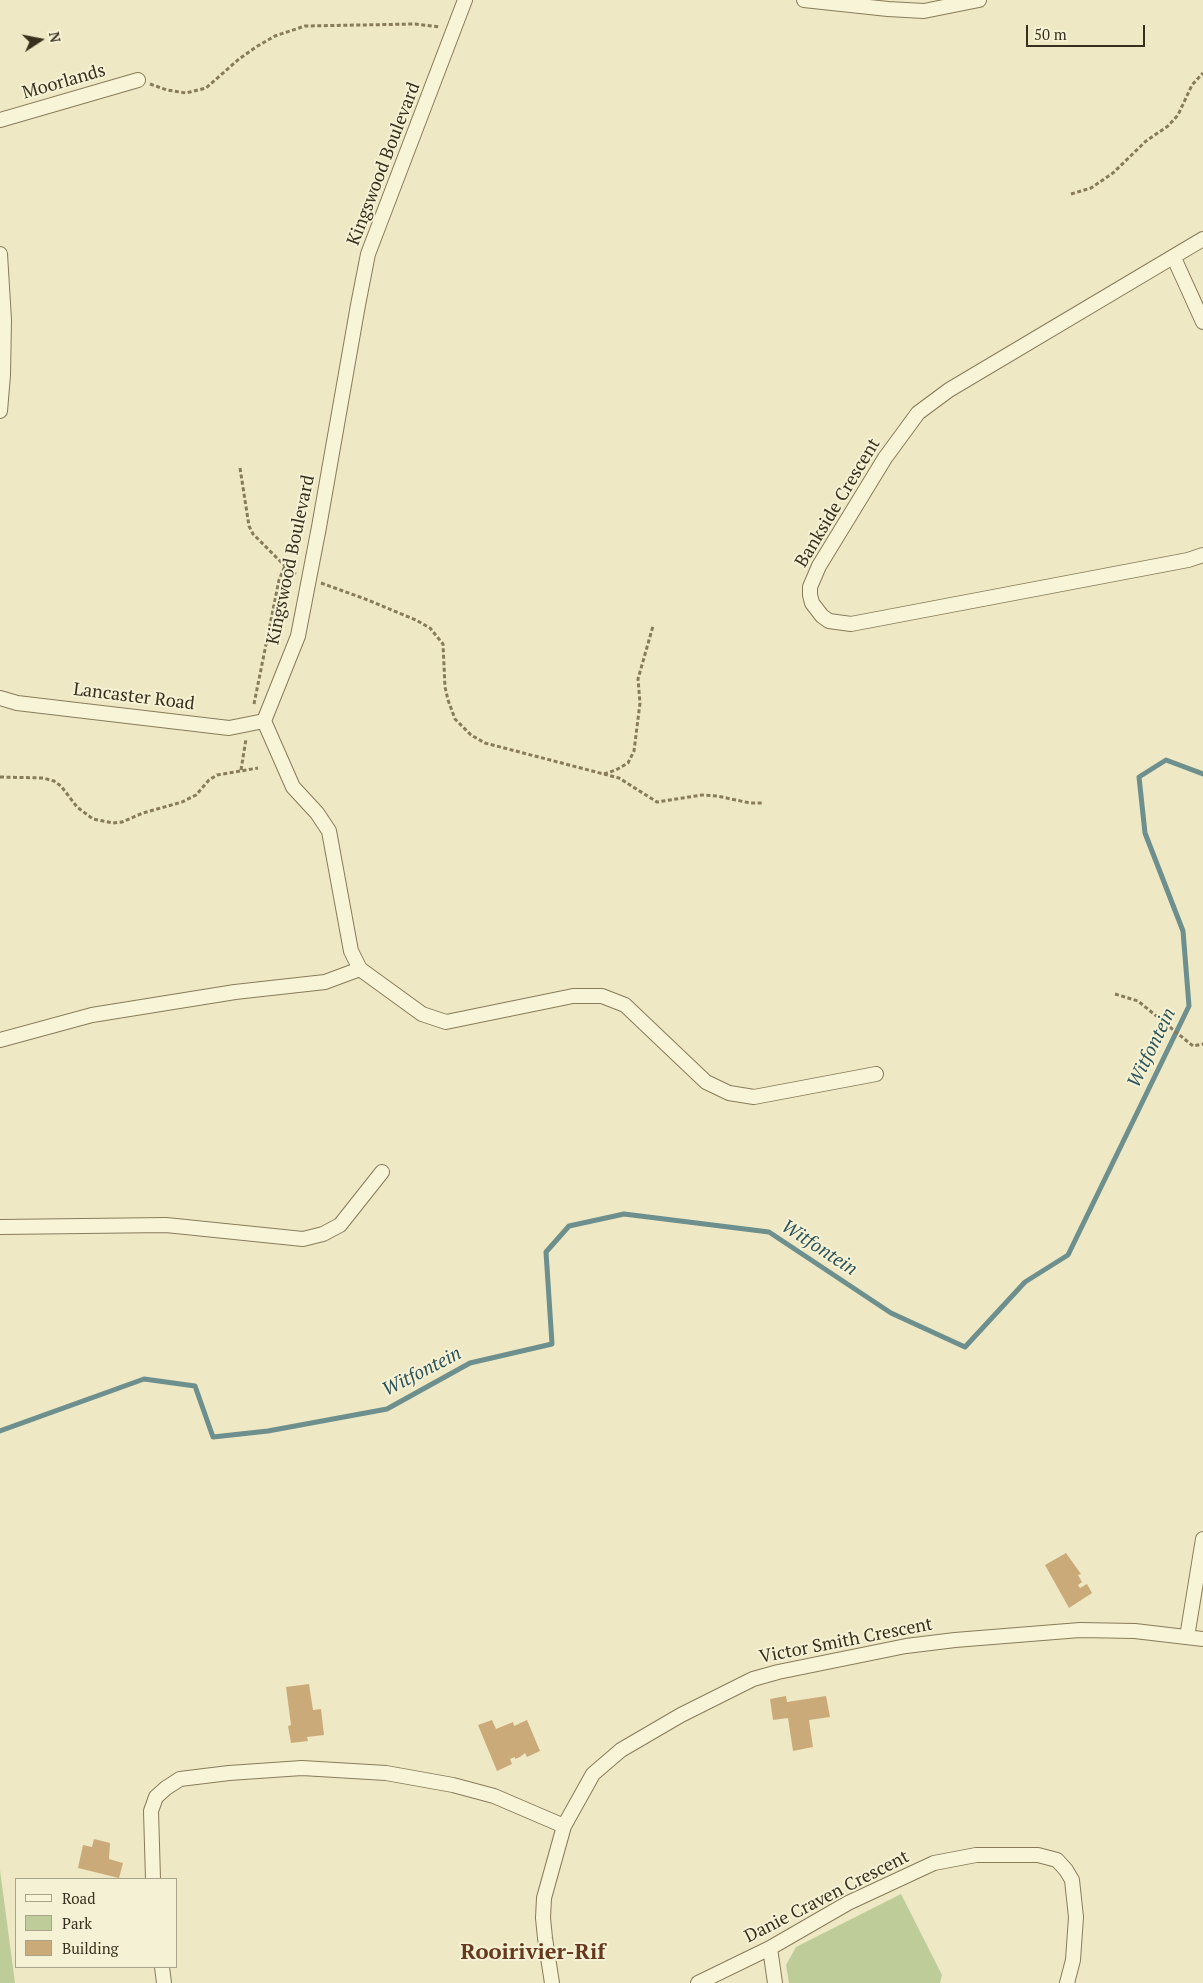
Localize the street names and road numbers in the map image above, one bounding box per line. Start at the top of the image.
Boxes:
street label: Moorlands [20,60,108,104]
street label: Kingswood Boulevard [343,79,425,249]
street label: Bankside Crescent [791,435,885,571]
street label: Kingswood Boulevard [262,473,320,647]
street label: Lancaster Road [72,679,196,715]
street label: Victor Smith Crescent [758,1614,934,1668]
street label: Danie Craven Crescent [741,1846,913,1948]

